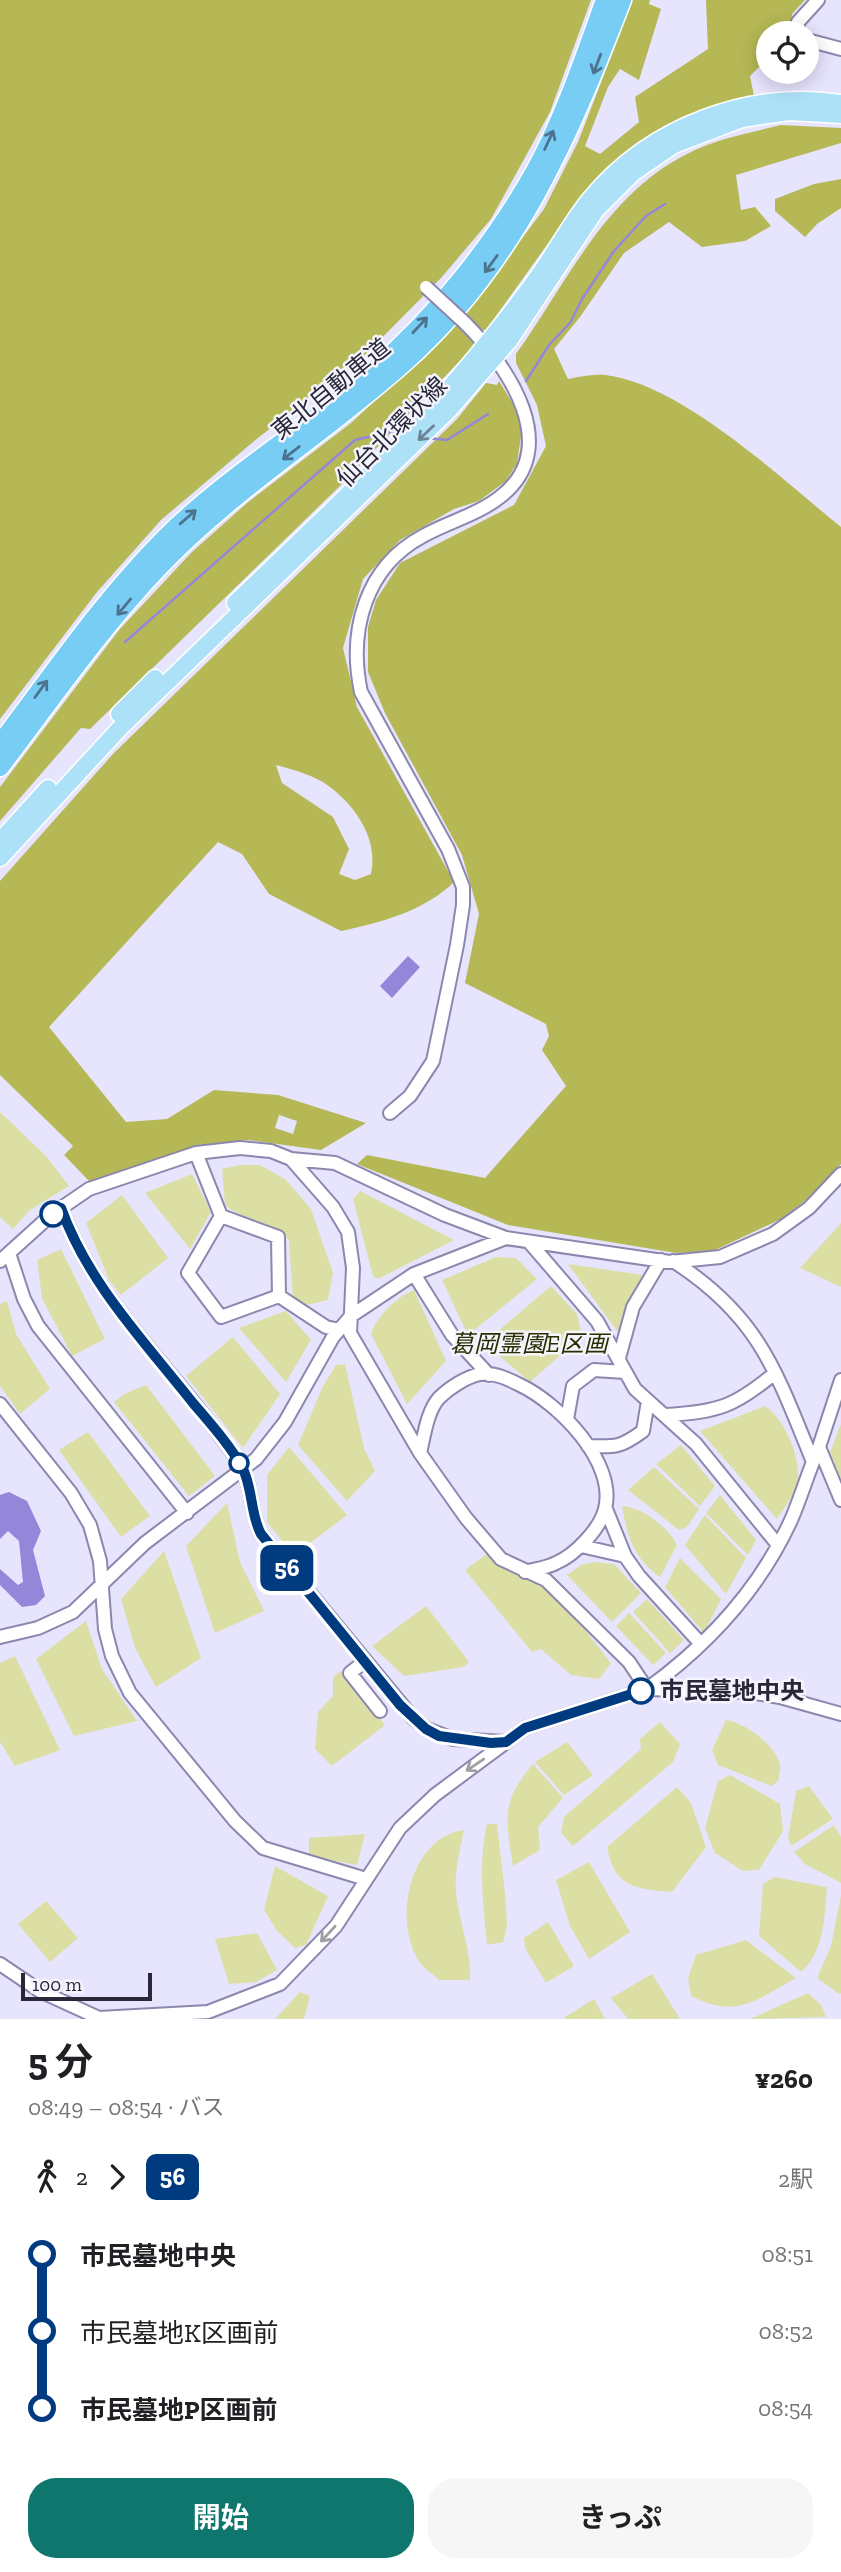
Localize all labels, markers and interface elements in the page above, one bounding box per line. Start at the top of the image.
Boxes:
map controls [756,21,819,84]
button: locate [756,21,819,84]
one-way arrow [590,52,603,74]
one-way arrow [543,130,557,151]
one-way arrow [484,254,498,273]
one-way arrow [411,317,428,334]
street label: 東北自動車道 [266,332,396,445]
street label: 仙台北環状線 [330,370,453,493]
one-way arrow [418,424,435,441]
one-way arrow [282,445,300,460]
one-way arrow [179,509,197,525]
one-way arrow [116,597,132,615]
one-way arrow [33,681,48,699]
unlabelled marker [40,1201,66,1227]
park label: 葛岡霊園E区画 [450,1329,612,1358]
unlabelled marker [229,1453,249,1473]
line badge: 56 [256,1545,318,1591]
text: 56 [274,1553,300,1582]
place label: 市民墓地中央 [660,1676,804,1705]
marker: 市民墓地中央 [628,1678,654,1704]
one-way arrow [466,1758,486,1772]
one-way arrow [320,1925,337,1942]
scale bar [21,1970,152,2002]
text: 100 m [32,1973,82,1996]
text: 5 分 [28,2039,93,2085]
text: ¥260 [755,2063,813,2095]
text: 08:49 – 08:54 · バス [28,2093,225,2121]
icon: walk [28,2158,66,2196]
icon: forward [98,2158,136,2196]
text: 56 [160,2162,185,2191]
text: 2 [76,2163,88,2191]
text: 2駅 [778,2165,813,2193]
text: 市民墓地中央 [80,2240,236,2272]
text: 08:51 [762,2240,813,2268]
text: 市民墓地K区画前 [80,2317,279,2349]
text: 08:52 [759,2317,813,2345]
text: 市民墓地P区画前 [80,2394,278,2426]
text: 08:54 [758,2394,813,2422]
button: 開始 [28,2478,414,2558]
button: きっぷ [428,2478,813,2558]

